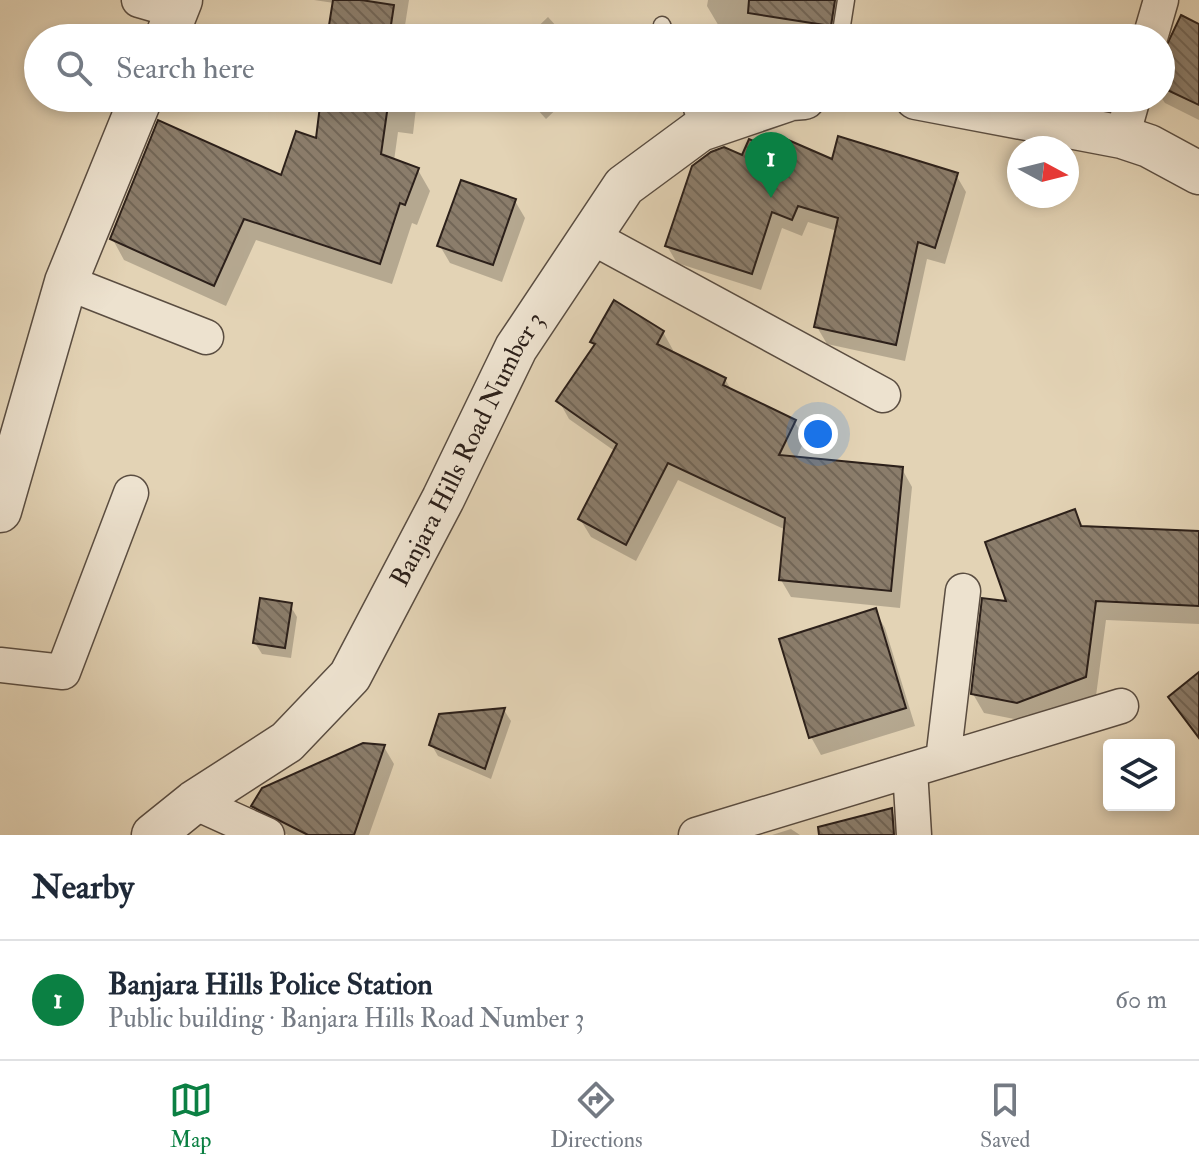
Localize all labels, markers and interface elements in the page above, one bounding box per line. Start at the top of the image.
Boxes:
search box [24,24,1175,112]
icon: search [52,46,96,90]
text: Search here [116,50,255,87]
pin: 1 [745,132,797,198]
north arrow [1007,136,1079,208]
street label: Banjara Hills Road Number 3 [384,306,552,592]
your location [798,414,838,454]
map controls [1103,739,1175,811]
button: layers [1103,739,1175,811]
text: Nearby [32,866,134,909]
text: Banjara Hills Police Station [108,966,433,1003]
text: 1 [53,984,63,1016]
text: 60 m [1115,984,1167,1016]
text: Public building · Banjara Hills Road Number 3 [108,1003,584,1035]
tab: Map [169,1078,213,1154]
tab: Directions [550,1078,643,1154]
tab: Saved [980,1078,1030,1154]

